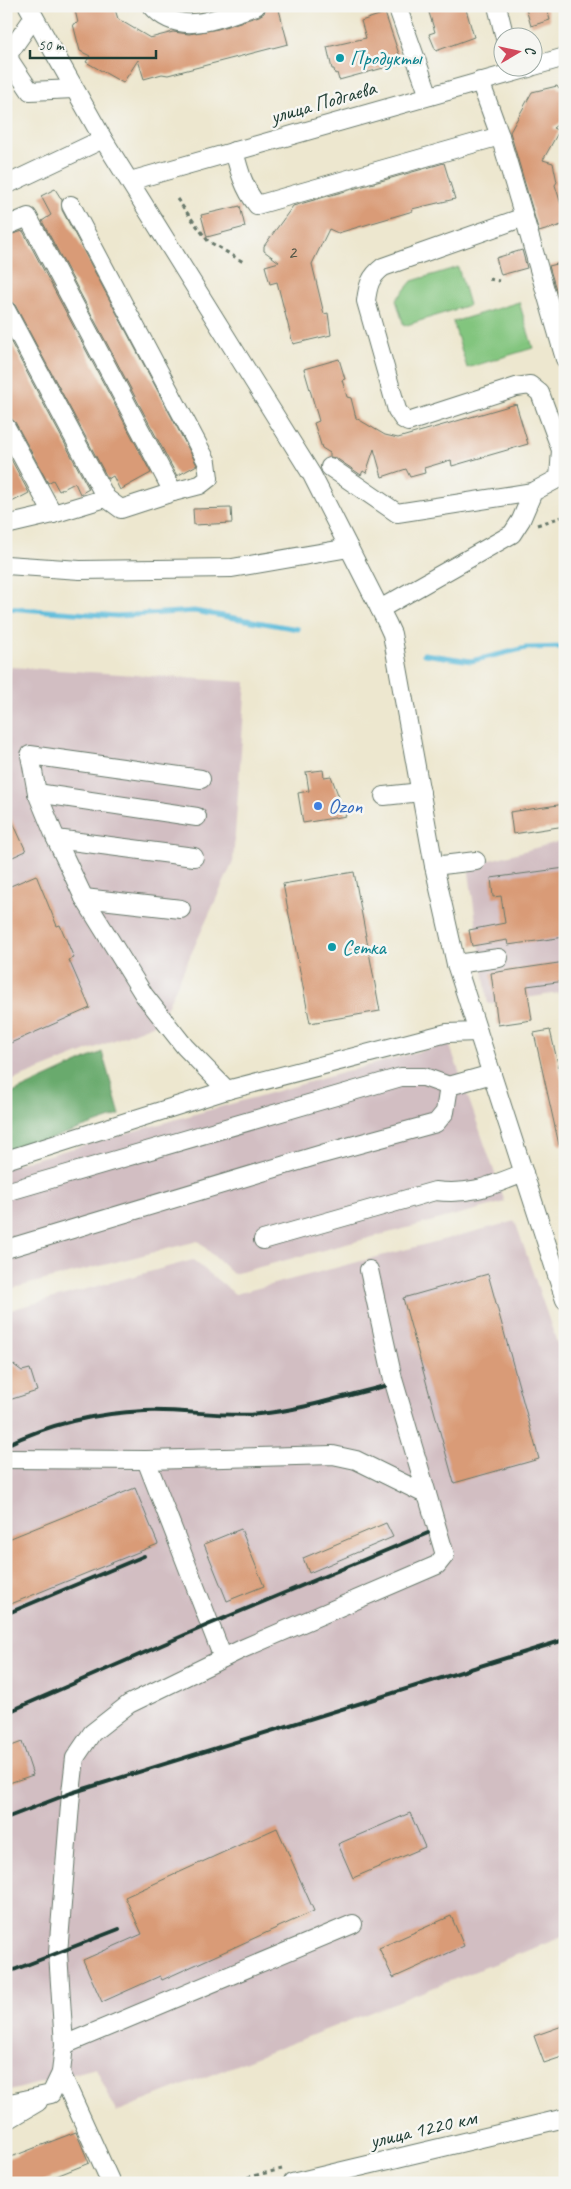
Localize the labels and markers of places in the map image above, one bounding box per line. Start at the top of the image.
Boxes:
place label: Продукты [350,45,423,71]
marker: Продукты [334,52,346,64]
place label: Ozon [328,793,363,819]
marker: Ozon [312,800,324,812]
place label: Сетка [342,934,387,960]
marker: Сетка [326,941,338,953]

